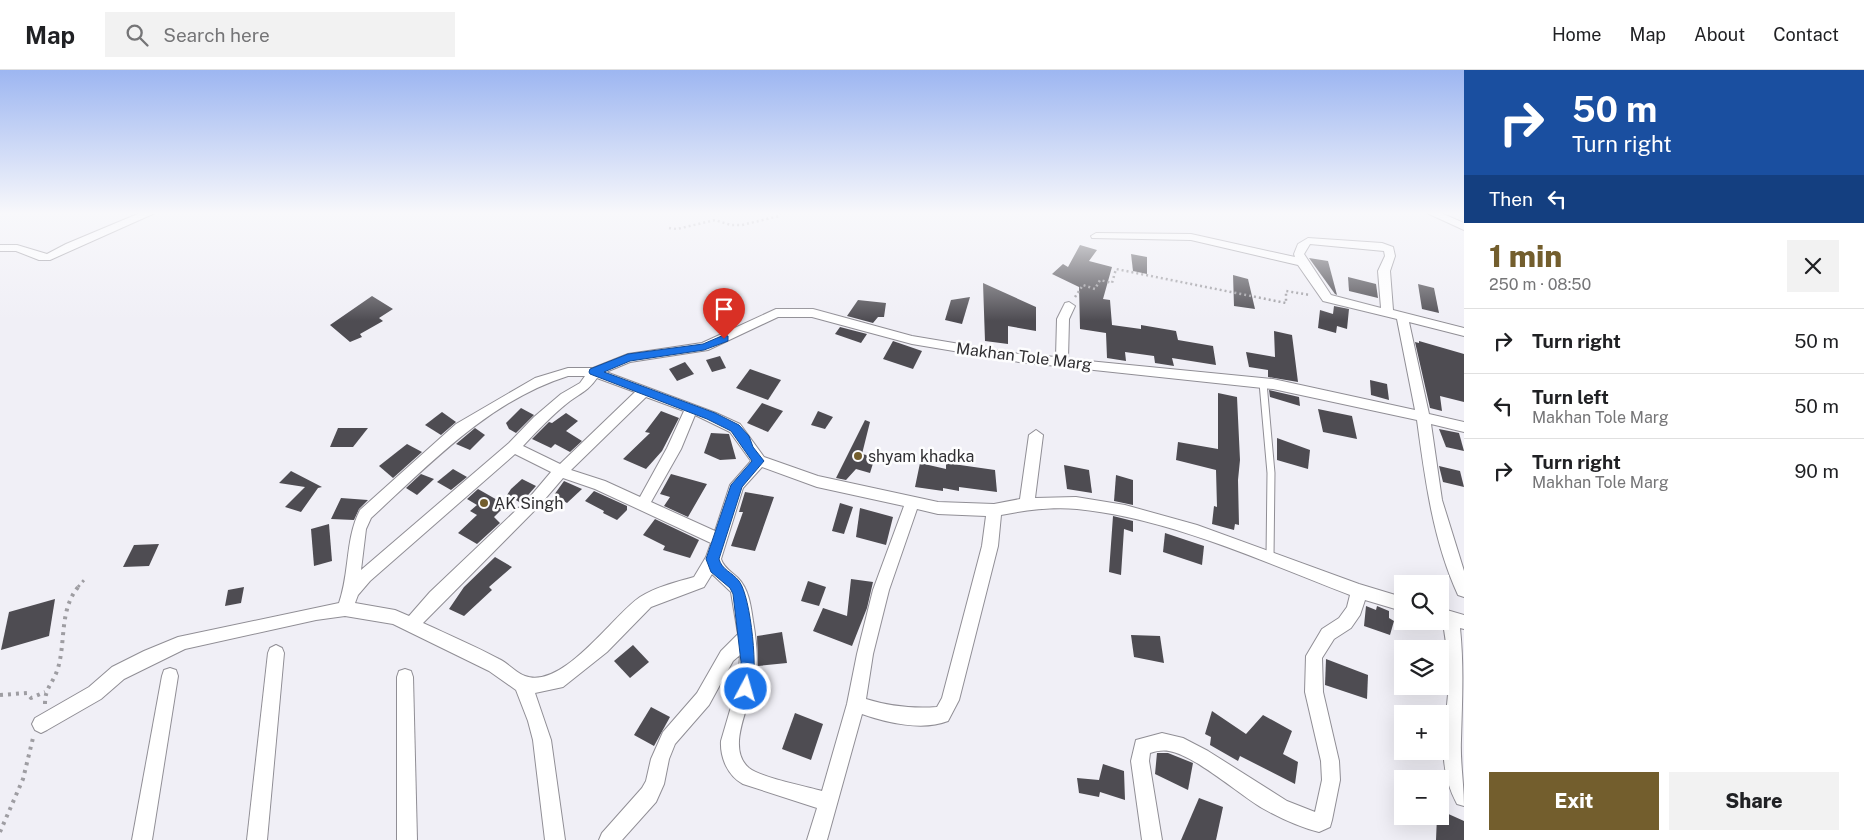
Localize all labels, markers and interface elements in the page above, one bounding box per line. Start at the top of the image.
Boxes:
search box [105,12,455,57]
text: Map [25,21,75,49]
icon: search [123,21,151,49]
text: Search here [163,24,270,46]
text: Home [1552,24,1602,45]
text: Map [1630,24,1666,45]
text: About [1694,24,1745,45]
text: Contact [1773,24,1839,45]
text: 50 m [1572,89,1657,130]
icon: right [1489,90,1554,155]
text: Turn right [1572,131,1672,157]
icon: left [1543,185,1571,213]
text: Then [1489,188,1533,210]
text: 1 min [1489,238,1562,274]
button: close [1787,240,1839,292]
text: 250 m · 08:50 [1489,275,1591,294]
pin [703,288,745,339]
icon: arrive [710,295,738,323]
icon: right [1489,327,1517,355]
text: Turn right [1532,330,1621,352]
text: 50 m [1794,330,1839,352]
street label: Makhan Tole Marg [955,339,1093,374]
text: Turn left [1532,386,1609,408]
icon: left [1489,392,1517,420]
text: 50 m [1794,395,1839,417]
text: Makhan Tole Marg [1532,408,1669,427]
place label: shyam khadka [868,447,974,466]
marker: shyam khadka [852,450,864,462]
text: Turn right [1532,451,1621,473]
icon: right [1489,457,1517,485]
text: 90 m [1795,460,1839,482]
text: Makhan Tole Marg [1532,473,1669,492]
place label: AK Singh [494,494,563,513]
marker: AK Singh [478,497,490,509]
map controls [1394,575,1449,825]
button: search [1394,575,1449,630]
button: layers [1394,640,1449,695]
position arrow [719,662,771,714]
button: + [1394,705,1449,760]
button: − [1394,770,1449,825]
button: Exit [1489,772,1659,830]
button: Share [1669,772,1839,830]

